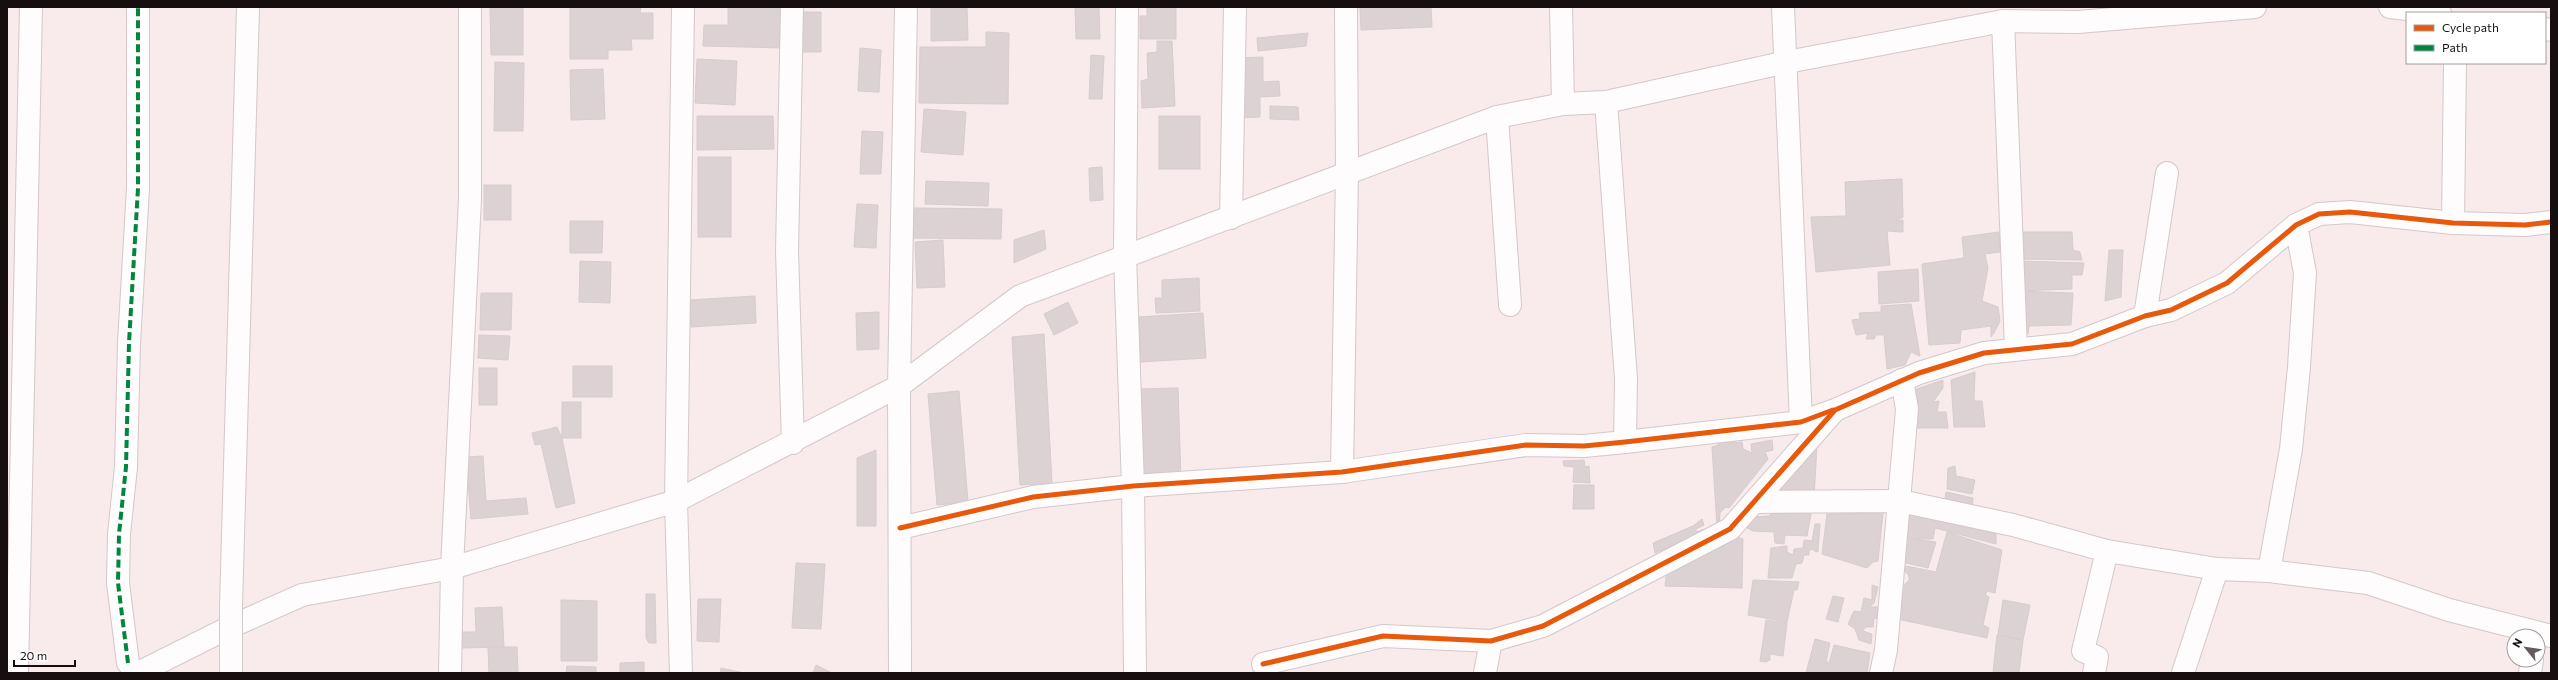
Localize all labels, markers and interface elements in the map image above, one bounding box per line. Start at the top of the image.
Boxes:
legend [2406,12,2546,64]
text: Cycle path [2442,20,2499,34]
text: Path [2442,40,2468,54]
north arrow [2506,628,2546,668]
text: N [2509,636,2525,650]
scale bar [14,642,75,668]
text: 20 m [20,648,47,662]

